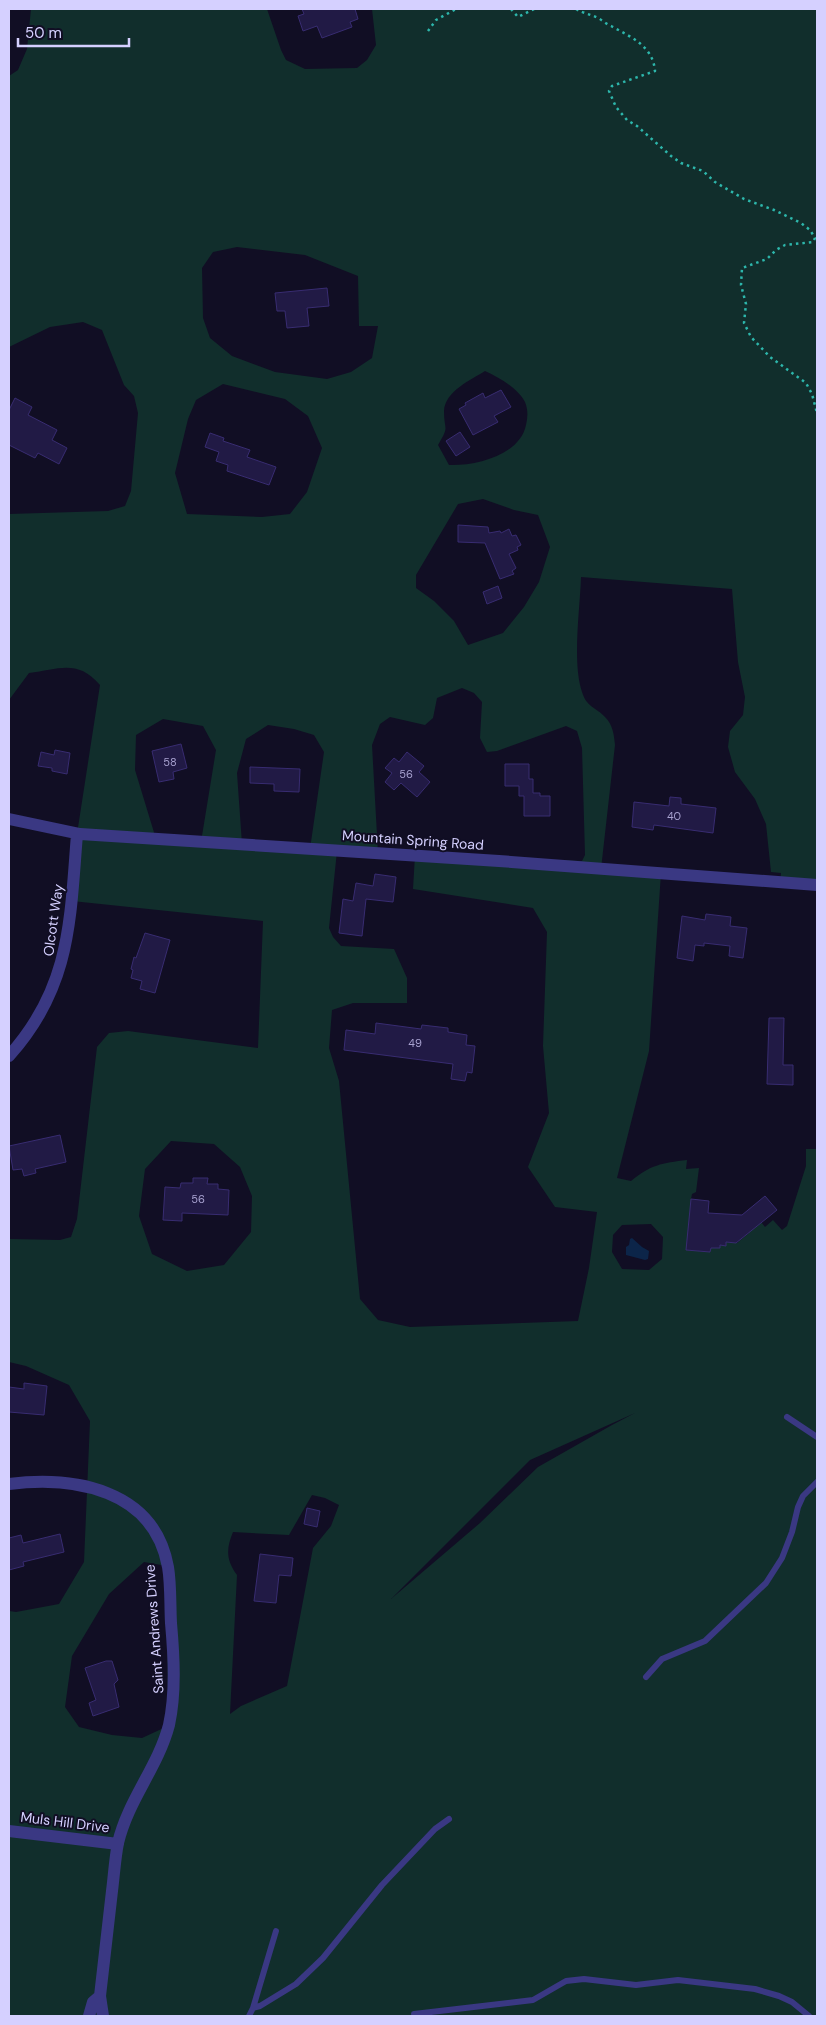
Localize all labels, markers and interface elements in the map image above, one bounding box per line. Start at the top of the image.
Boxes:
scale bar [18,15,129,47]
text: 50 m [25,23,62,43]
house number: 58 [163,755,177,769]
house number: 56 [399,767,413,781]
house number: 40 [667,809,681,823]
street label: Mountain Spring Road [342,826,484,854]
street label: Olcott Way [39,883,67,957]
house number: 49 [408,1036,422,1050]
house number: 56 [191,1192,205,1206]
street label: Saint Andrews Drive [140,1564,167,1694]
street label: Muls Hill Drive [19,1808,111,1836]

